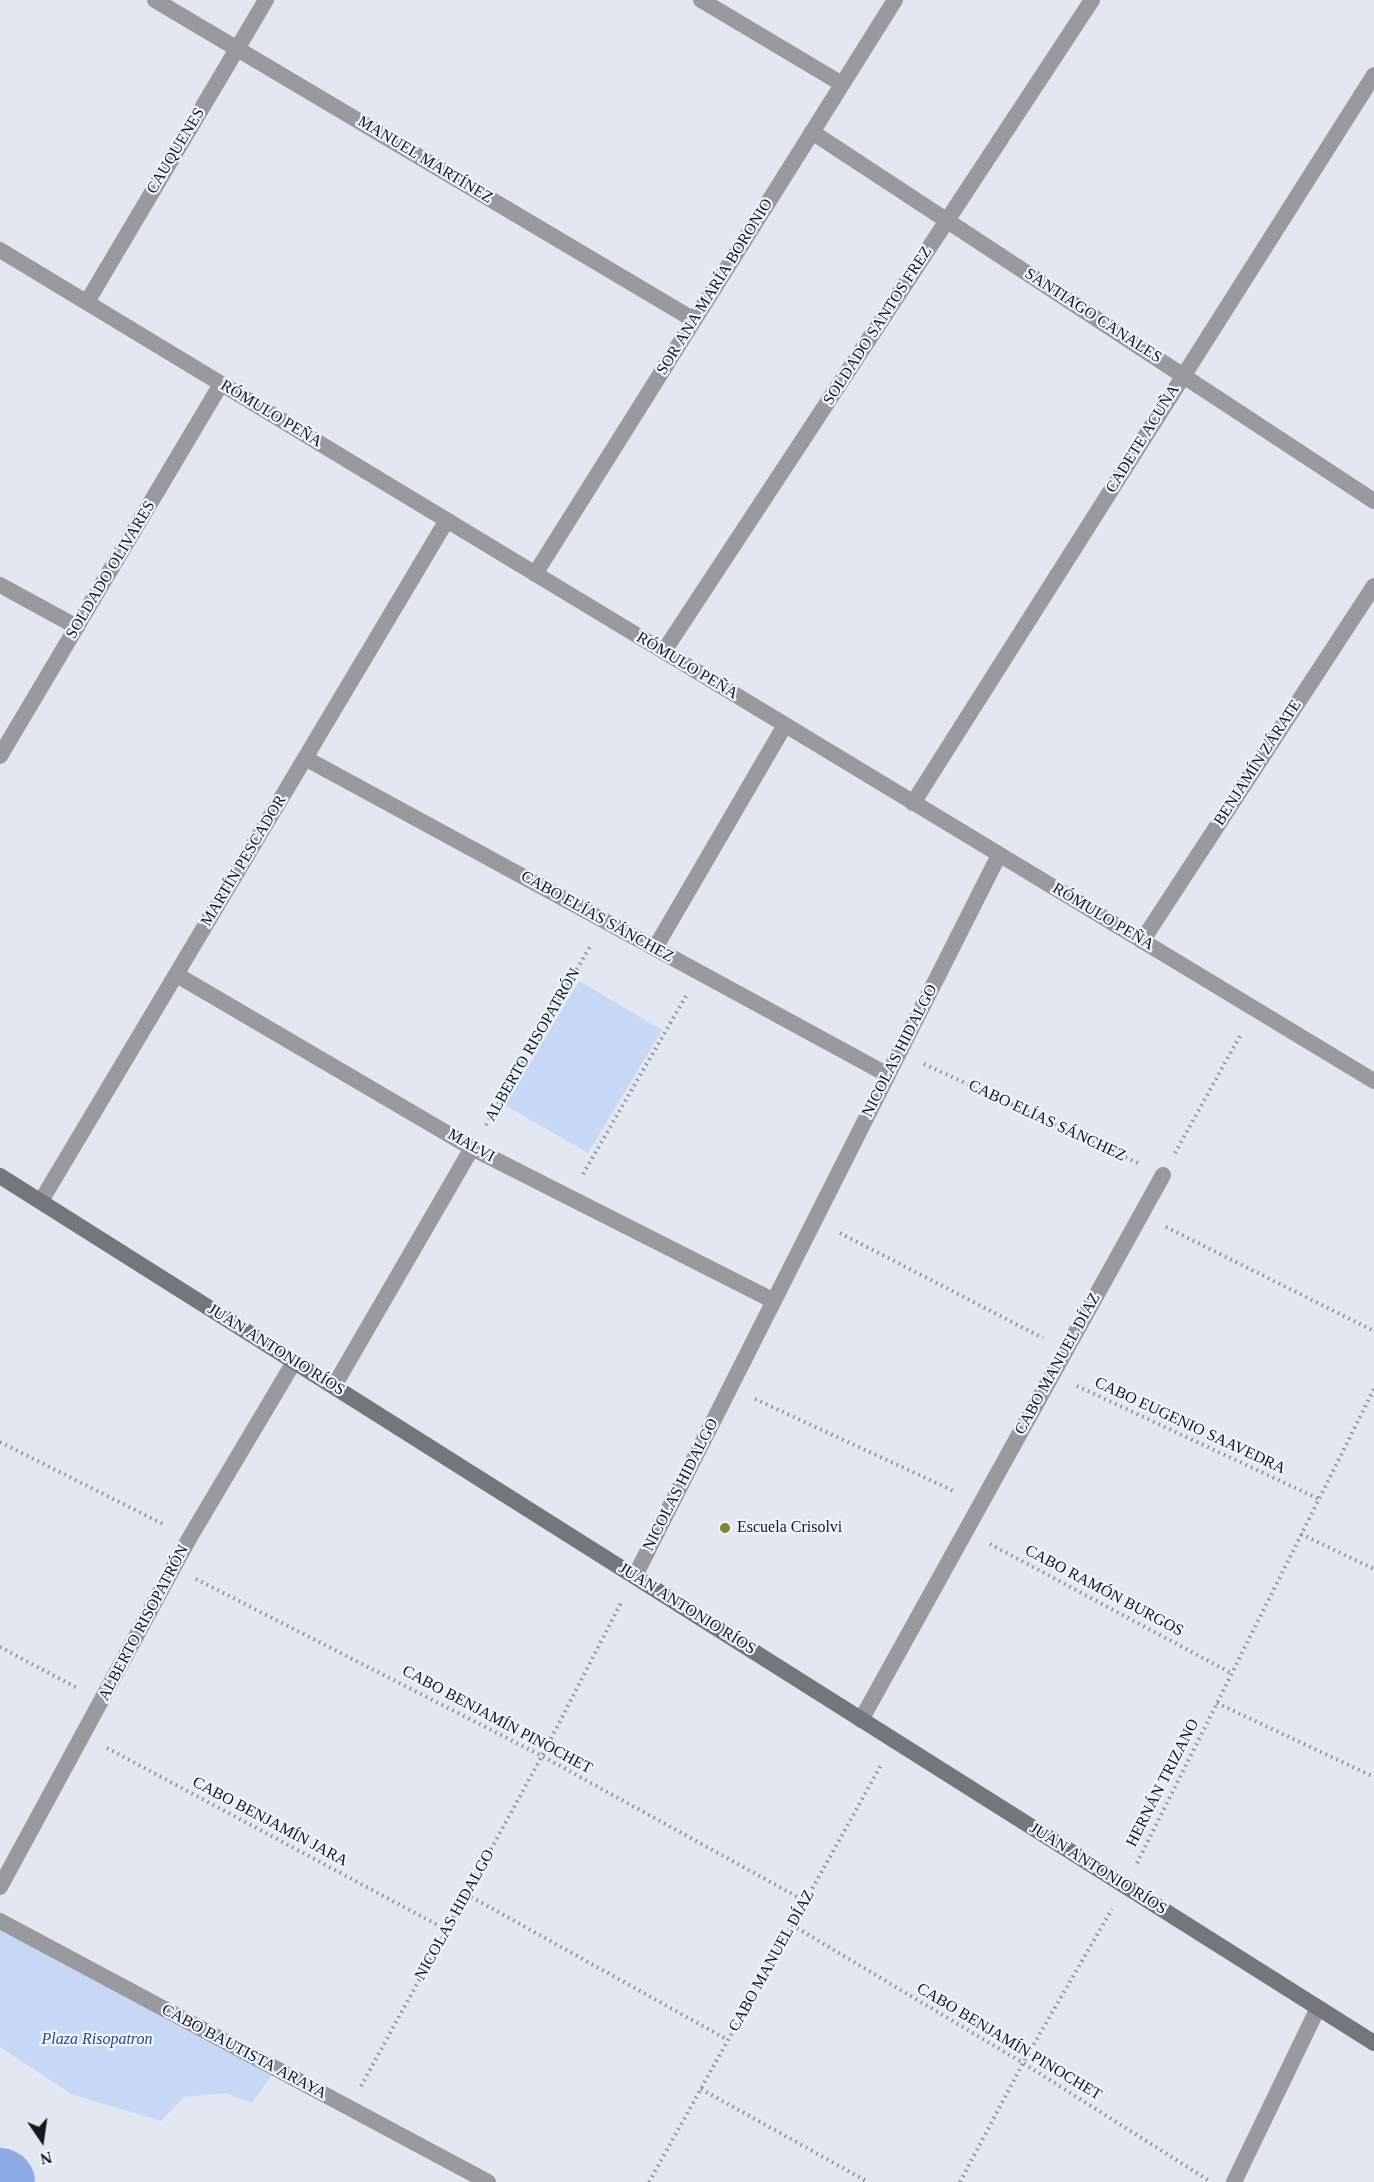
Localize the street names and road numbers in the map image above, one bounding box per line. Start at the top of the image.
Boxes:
street label: CAUQUENES [143,105,209,197]
street label: MANUEL MARTÍNEZ [354,112,496,208]
street label: SOR ANA MARÍA BORONIO [653,195,777,379]
street label: SOLDADO SANTOS FREZ [819,243,937,409]
street label: SANTIAGO CANALES [1021,264,1165,368]
street label: RÓMULO PEÑA [217,376,325,452]
street label: CADETE ACUÑA [1102,381,1184,497]
street label: SOLDADO OLIVARES [62,498,160,642]
street label: RÓMULO PEÑA [633,628,741,704]
street label: BENJAMÍN ZÁRATE [1210,696,1306,830]
street label: MARTÍN PESCADOR [197,792,291,930]
street label: CABO ELÍAS SÁNCHEZ [517,867,677,967]
street label: RÓMULO PEÑA [1049,879,1157,955]
street label: ALBERTO RISOPATRÓN [481,965,585,1125]
street label: NICOLAS HIDALGO [858,982,942,1120]
street label: CABO ELÍAS SÁNCHEZ [965,1076,1129,1166]
street label: MALVI [444,1125,498,1167]
street label: CABO MANUEL DÍAZ [1011,1290,1105,1438]
street label: JUAN ANTONIO RÍOS [204,1300,348,1400]
street label: CABO EUGENIO SAAVEDRA [1091,1373,1289,1479]
street label: NICOLAS HIDALGO [639,1416,723,1554]
street label: CABO RAMÓN BURGOS [1021,1541,1187,1641]
street label: ALBERTO RISOPATRÓN [95,1542,193,1704]
street label: JUAN ANTONIO RÍOS [615,1559,759,1659]
street label: CABO BENJAMÍN PINOCHET [399,1662,595,1778]
street label: HERNÁN TRIZANO [1122,1716,1204,1850]
street label: CABO BENJAMÍN JARA [189,1773,351,1871]
street label: JUAN ANTONIO RÍOS [1026,1819,1170,1919]
street label: NICOLAS HIDALGO [411,1846,499,1984]
street label: CABO MANUEL DÍAZ [725,1887,819,2035]
street label: CABO BENJAMÍN PINOCHET [913,1979,1105,2105]
street label: CABO BAUTISTA ARAYA [158,2000,330,2104]

